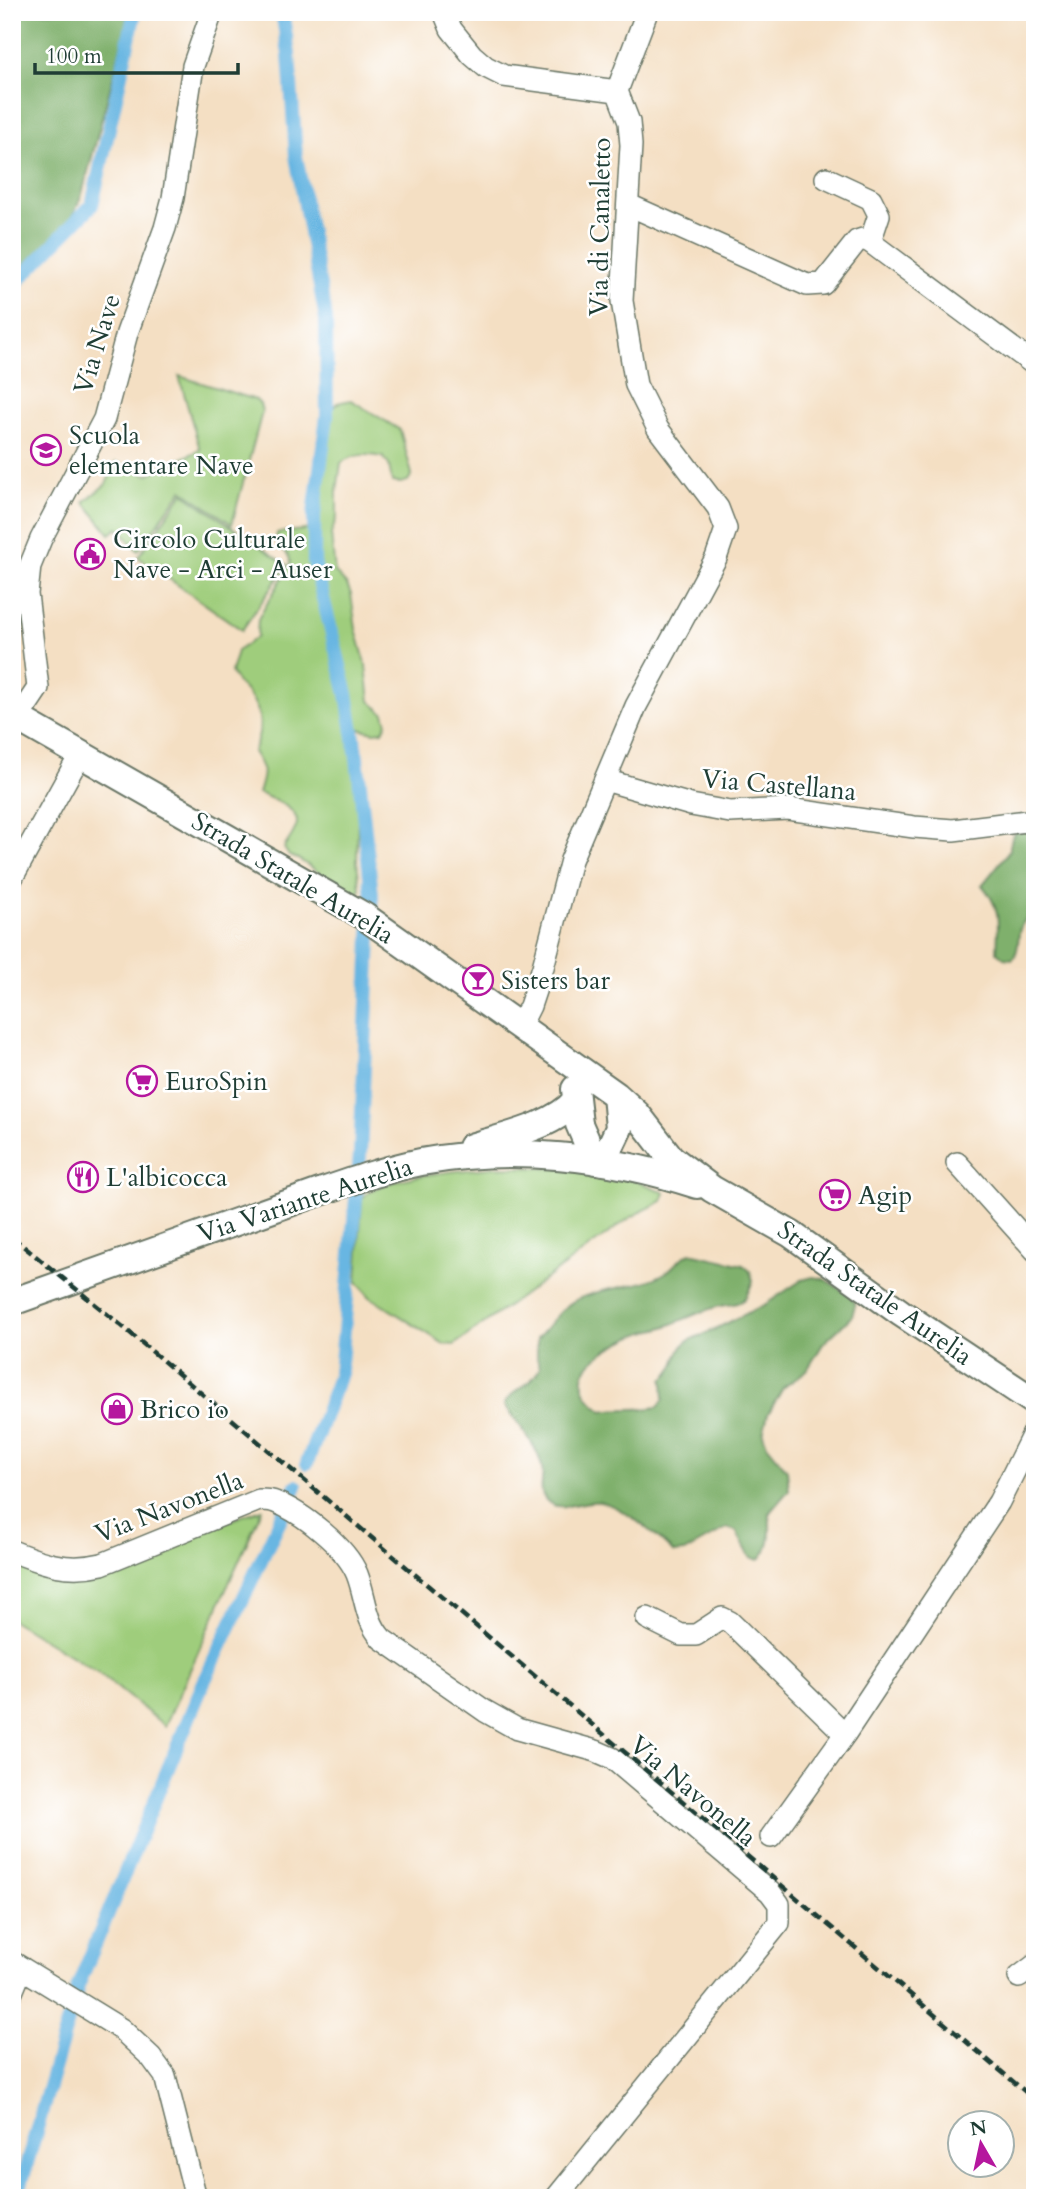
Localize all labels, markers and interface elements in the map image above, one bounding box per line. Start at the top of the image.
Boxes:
scale bar [35,32,238,76]
text: 100 m [46,42,102,71]
street label: Via di Canaletto [581,137,619,317]
street label: Via Nave [65,290,129,398]
place label: Scuola elementare Nave [69,418,254,483]
school or university icon: Scuola elementare Nave [29,433,63,467]
place label: Circolo Culturale Nave - Arci - Auser [113,522,333,587]
public building icon: Circolo Culturale Nave - Arci - Auser [73,537,107,571]
street label: Via Castellana [700,761,858,809]
street label: Strada Statale Aurelia [185,804,401,952]
bar icon: Sisters bar [461,963,495,997]
place label: Sisters bar [501,963,610,998]
supermarket icon: EuroSpin [125,1064,159,1098]
place label: EuroSpin [165,1064,268,1099]
street label: Via Variante Aurelia [193,1149,417,1251]
restaurant icon: L'albicocca [66,1160,100,1194]
place label: L'albicocca [106,1160,228,1195]
supermarket icon: Agip [818,1178,852,1212]
place label: Agip [858,1178,912,1213]
street label: Strada Statale Aurelia [771,1213,979,1373]
shop icon: Brico io [100,1392,134,1426]
place label: Brico io [140,1392,229,1427]
street label: Via Navonella [90,1463,248,1551]
street label: Via Navonella [622,1727,764,1855]
north arrow [946,2108,1016,2178]
text: N [968,2114,989,2142]

